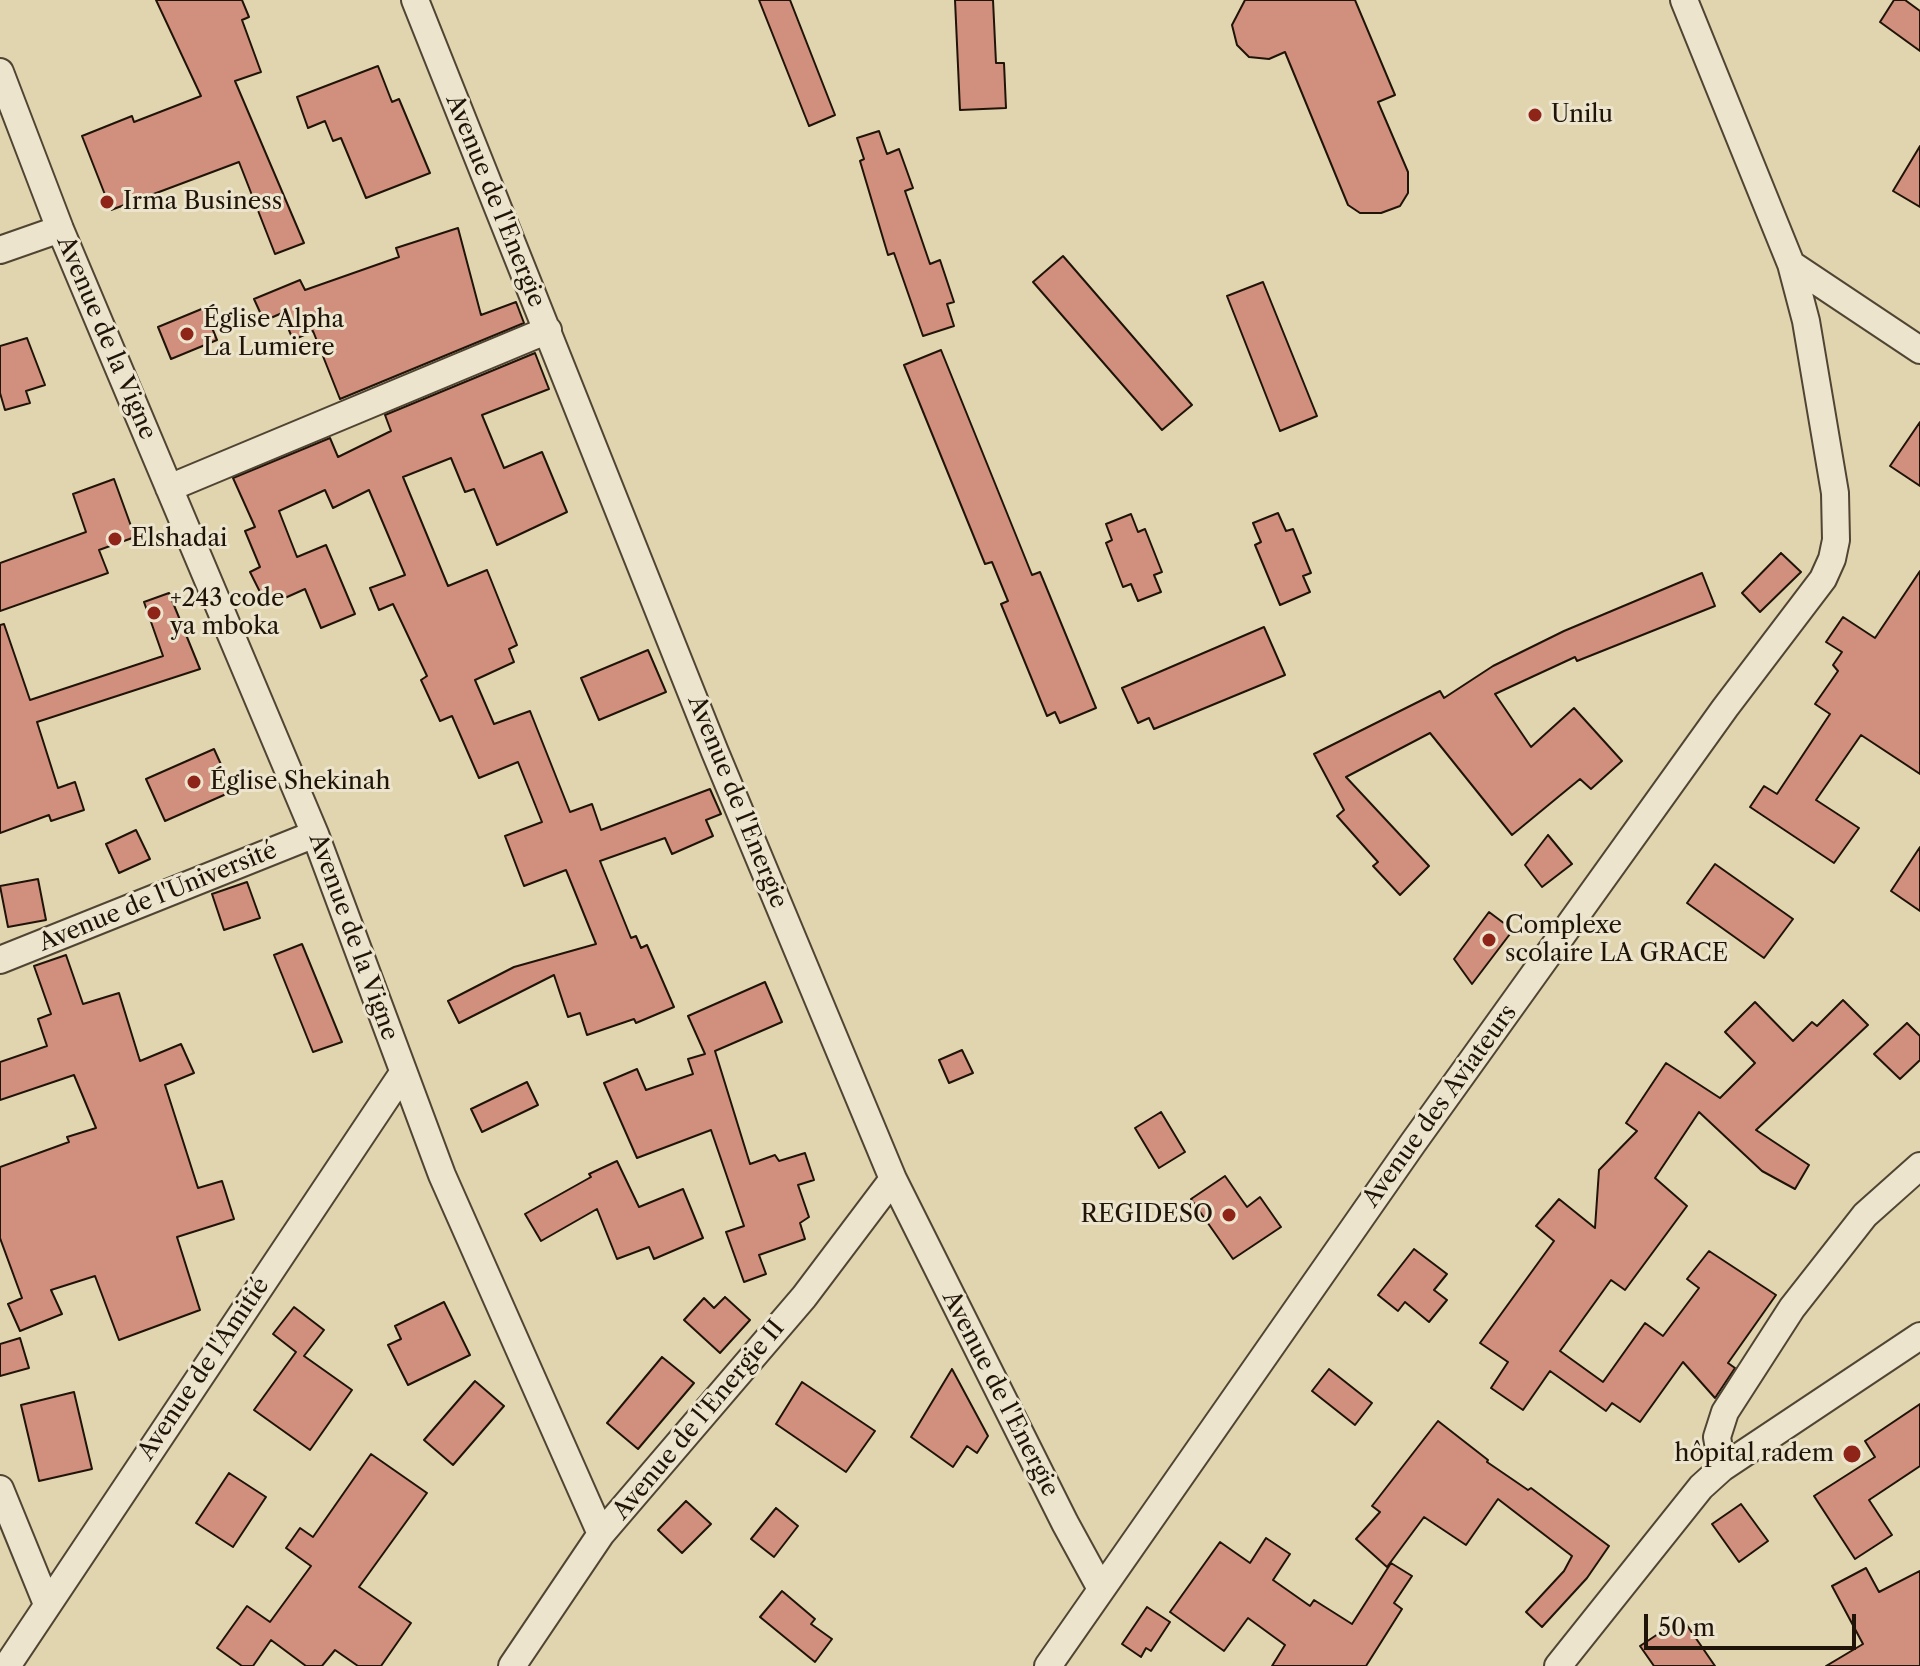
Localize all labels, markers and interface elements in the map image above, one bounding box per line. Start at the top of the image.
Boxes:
street label: Avenue de l'Energie [439,90,551,312]
place label: Unilu [1551,101,1613,129]
marker: Unilu [1526,106,1544,124]
place label: Irma Business [123,188,282,216]
marker: Irma Business [98,193,116,211]
street label: Avenue de la Vigne [50,232,162,444]
place label: Église Alpha La Lumiere [203,306,344,362]
marker: Église Alpha La Lumiere [178,325,196,343]
place label: Elshadai [131,525,227,553]
marker: Elshadai [106,530,124,548]
place label: +243 code ya mboka [170,585,284,641]
marker: +243 code ya mboka [145,604,163,622]
street label: Avenue de l'Energie [681,691,793,913]
place label: Église Shekinah [210,768,391,796]
marker: Église Shekinah [185,773,203,791]
street label: Avenue de la Vigne [302,830,404,1044]
street label: Avenue de l'Université [35,836,281,958]
place label: Complexe scolaire LA GRACE [1505,912,1728,968]
marker: Complexe scolaire LA GRACE [1480,931,1498,949]
street label: Avenue des Aviateurs [1357,999,1523,1213]
place label: REGIDESO [1080,1201,1213,1229]
marker: REGIDESO [1220,1206,1238,1224]
street label: Avenue de l'Amitié [132,1272,276,1466]
street label: Avenue de l'Energie [936,1286,1064,1502]
street label: Avenue de l'Energie II [607,1314,791,1526]
place label: hôpital radem [1674,1440,1834,1468]
marker: hôpital radem [1841,1443,1863,1465]
scale bar [1648,1598,1860,1648]
text: 50 m [1658,1613,1715,1642]

